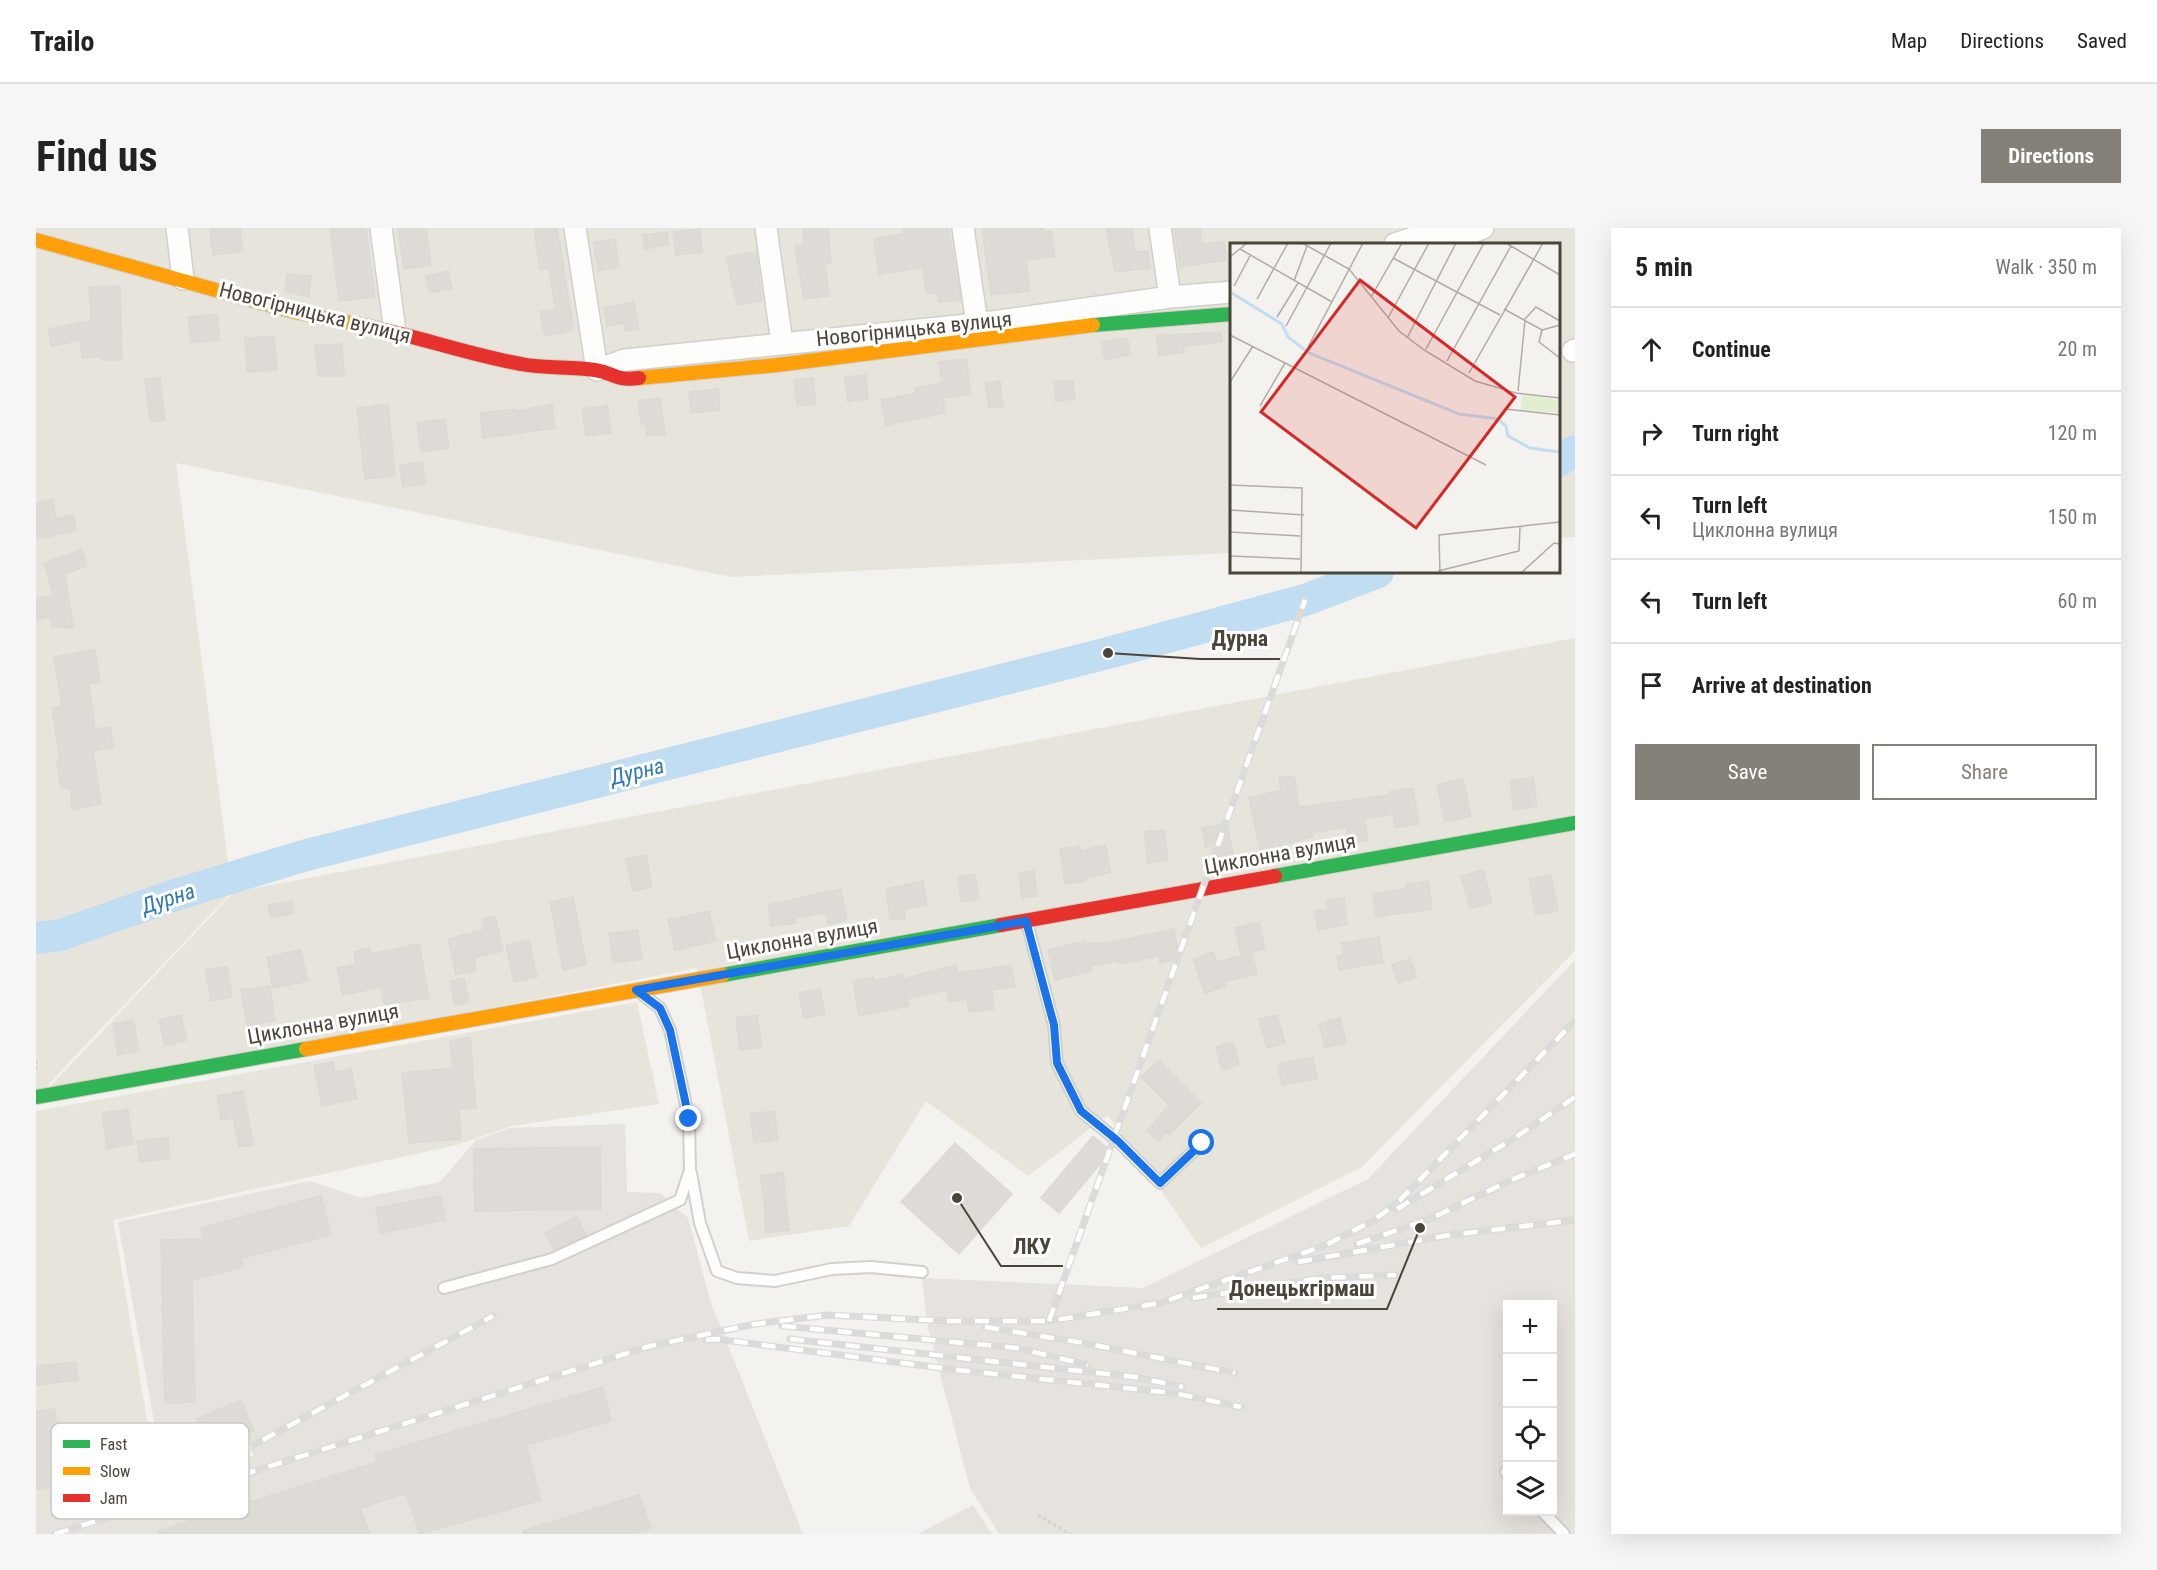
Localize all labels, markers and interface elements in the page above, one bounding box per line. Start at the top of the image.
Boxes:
text: Trailo [30,25,94,58]
text: Map [1891,29,1927,53]
text: Directions [1960,29,2044,53]
text: Saved [2077,29,2127,53]
button: Directions [1981,129,2121,183]
text: Find us [36,132,157,181]
inset map [1230,243,1560,573]
text: 5 min [1635,252,1693,282]
text: Walk · 350 m [1996,255,2097,279]
street label: Новогірницька вулиця [217,278,413,348]
street label: Новогірницька вулиця [815,307,1013,351]
icon: ahead [1635,333,1668,366]
text: Continue [1692,337,1771,362]
text: 20 m [2058,337,2097,361]
icon: right [1635,417,1668,450]
text: Turn right [1692,421,1779,446]
text: 120 m [2048,421,2097,445]
text: Turn left [1692,493,1767,518]
icon: left [1635,501,1668,534]
text: 150 m [2048,505,2097,529]
text: Циклонна вулиця [1692,518,1838,542]
icon: left [1635,585,1668,618]
text: Turn left [1692,589,1767,614]
text: 60 m [2058,589,2097,613]
callout: Дурна [1200,619,1280,659]
text: Дурна [1212,626,1268,651]
icon: arrive [1635,669,1668,702]
text: Arrive at destination [1692,673,1872,698]
button: Save [1635,744,1860,800]
button: Share [1872,744,2097,800]
water label: Дурна [606,753,667,791]
street label: Циклонна вулиця [1202,829,1358,879]
water label: Дурна [136,878,198,919]
street label: Циклонна вулиця [724,914,880,964]
street label: Циклонна вулиця [245,999,401,1049]
route end [675,1105,701,1131]
route start [1188,1129,1214,1155]
callout: ЛКУ [1001,1226,1063,1266]
text: ЛКУ [1013,1234,1051,1259]
callout: Донецькгірмаш [1217,1269,1387,1309]
text: Донецькгірмаш [1229,1276,1375,1301]
map controls [1503,1300,1557,1516]
button: + [1503,1300,1557,1354]
button: − [1503,1354,1557,1408]
button: locate [1503,1408,1557,1462]
legend [51,1423,249,1519]
text: Fast [100,1435,127,1454]
text: Slow [100,1462,130,1481]
button: layers [1503,1462,1557,1516]
text: Jam [100,1489,127,1508]

